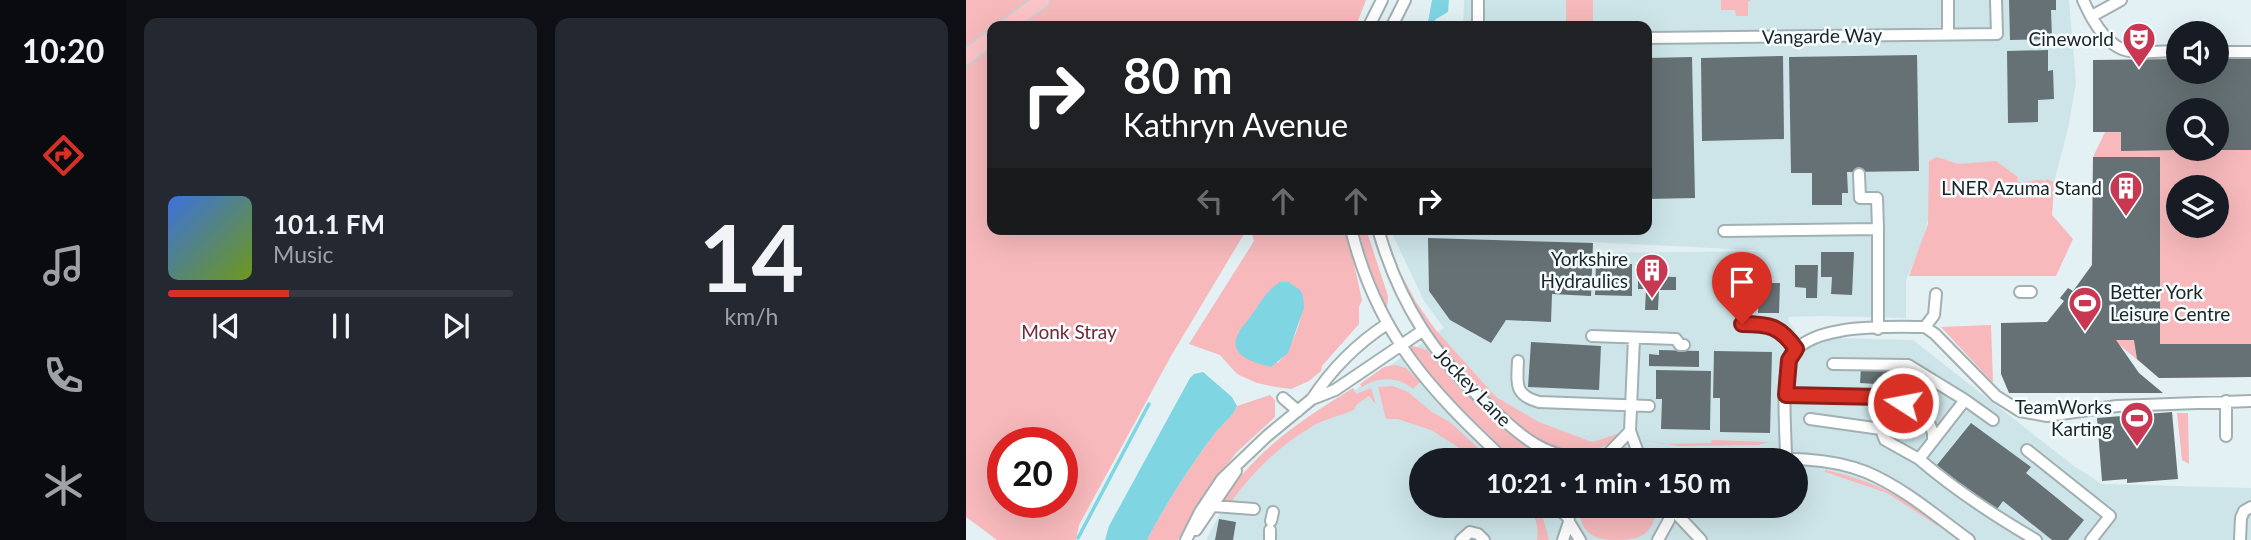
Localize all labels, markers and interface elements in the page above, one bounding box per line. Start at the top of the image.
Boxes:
theatre icon: Cineworld [2120,20,2158,69]
map controls [2166,21,2229,238]
button: sound [2166,21,2229,84]
street label: Vangarde Way [1762,23,1883,48]
place label: Cineworld [2029,27,2114,50]
text: 10:20 [22,31,104,70]
text: 80 m [1123,46,1233,104]
icon: right [1008,49,1099,140]
button: search [2166,98,2229,161]
text: Kathryn Avenue [1123,105,1348,144]
icon: directions [39,131,88,180]
building icon: LNER Azuma Stand [2107,169,2145,218]
button: layers [2166,175,2229,238]
place label: LNER Azuma Stand [1941,176,2102,199]
icon: left [1191,182,1229,220]
icon: ahead [1264,182,1302,220]
icon: ahead [1337,182,1375,220]
icon: right [1410,182,1448,220]
text: 14 [699,202,804,311]
text: 101.1 FM [273,208,385,240]
text: Music [273,240,333,268]
icon: music [39,241,88,290]
place label: Yorkshire Hydraulics [1540,247,1628,292]
building icon: Yorkshire Hydraulics [1633,251,1671,300]
pin [1712,252,1772,324]
icon: arrive [1723,263,1761,301]
place label: Better York Leisure Centre [2110,280,2230,325]
sports icon: Better York Leisure Centre [2066,284,2104,333]
text: km/h [725,302,778,330]
icon: previous [207,307,245,345]
icon: pause [322,307,360,345]
icon: next [437,307,475,345]
park label: Monk Stray [1021,320,1117,343]
street label: Jockey Lane [1430,343,1517,431]
icon: phone [39,351,88,400]
position arrow [1866,366,1940,440]
place label: TeamWorks Karting [2015,395,2112,440]
sports icon: TeamWorks Karting [2118,399,2156,448]
speed limit sign: 20 [987,427,1078,518]
icon: climate [39,461,88,510]
text: 10:21 · 1 min · 150 m [1486,467,1731,499]

